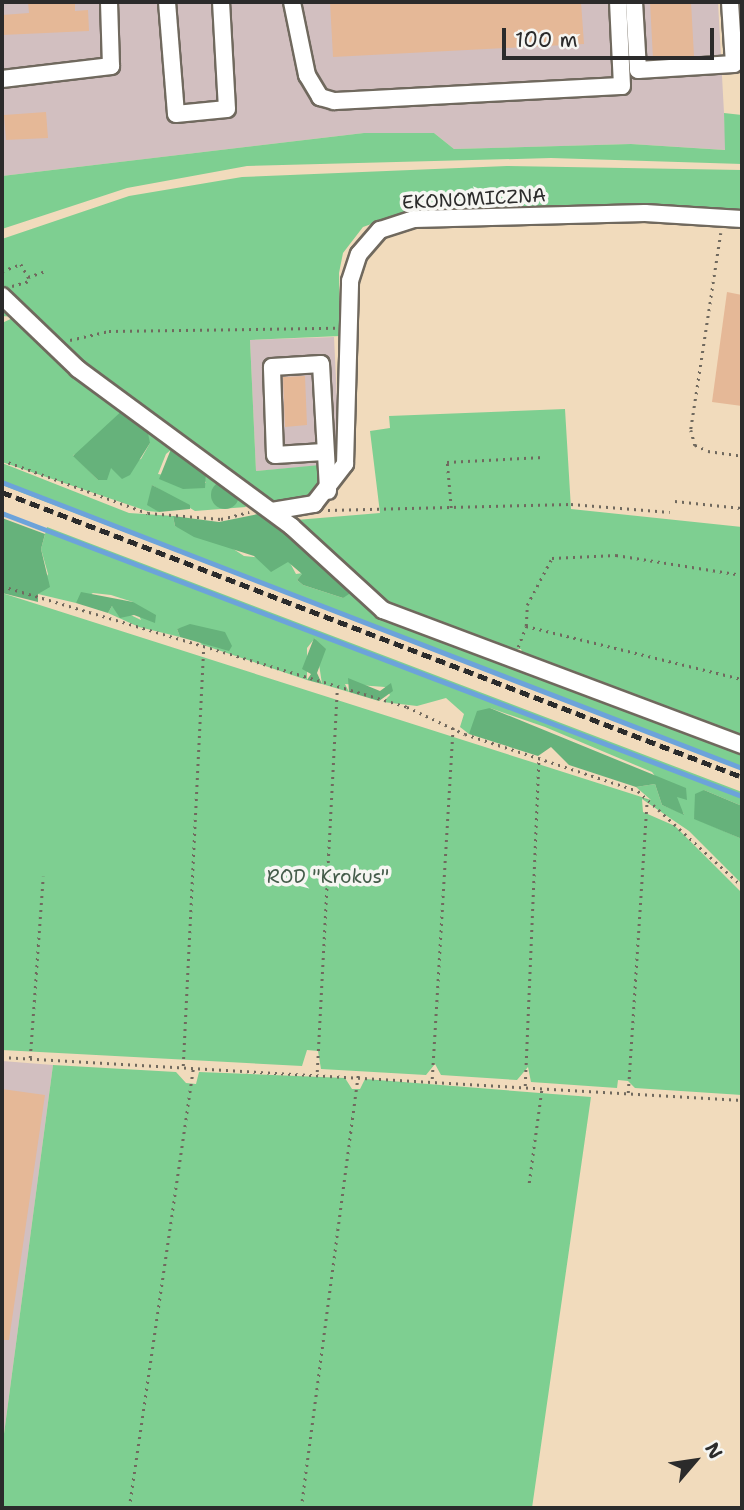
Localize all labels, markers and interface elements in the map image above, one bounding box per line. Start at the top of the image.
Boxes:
scale bar [506,14,718,58]
text: 100 m [515,26,578,54]
street label: EKONOMICZNA [401,184,547,214]
park label: ROD "Krokus" [267,866,389,888]
north arrow [660,1426,730,1496]
text: N [699,1438,728,1463]

